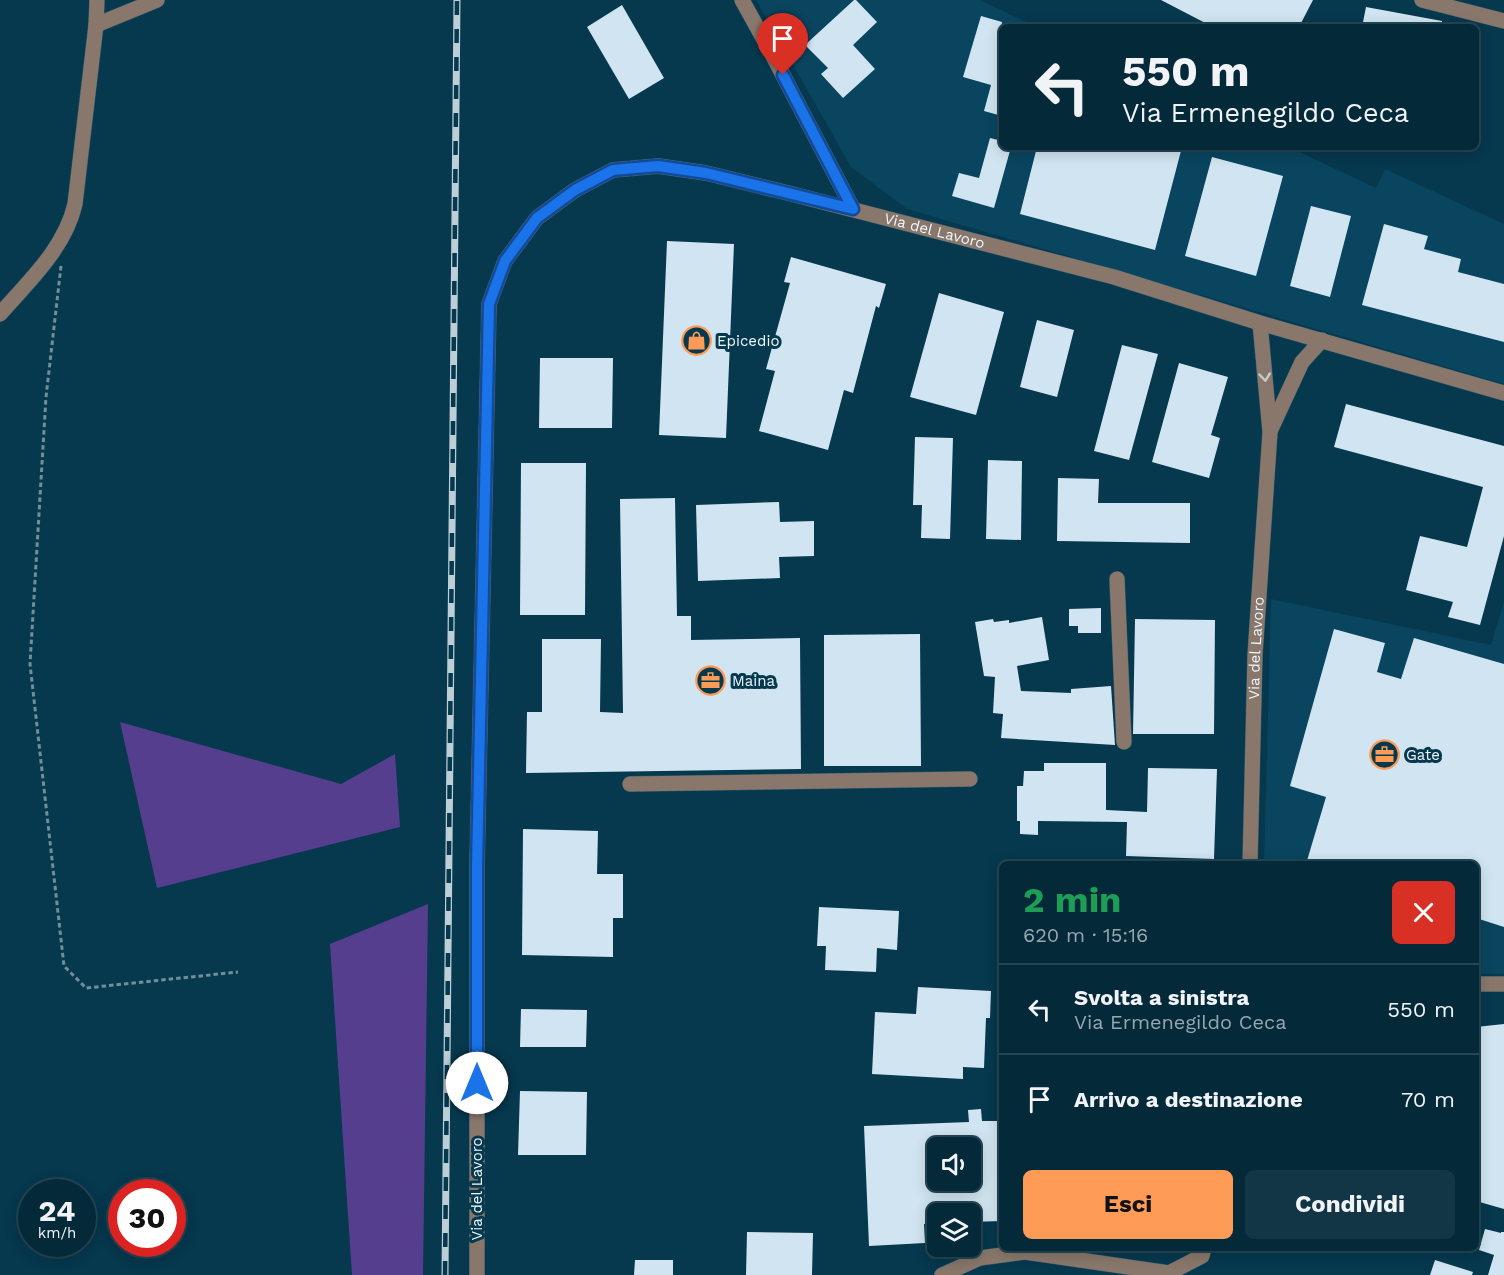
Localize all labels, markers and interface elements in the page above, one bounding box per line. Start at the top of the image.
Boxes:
pin [757,13,808,75]
icon: arrive [766,22,799,55]
text: 550 m [1122,47,1250,96]
icon: left [1023,48,1101,126]
text: Via Ermenegildo Ceca [1122,97,1409,129]
street label: Via del Lavoro [882,209,987,252]
shop icon: Epicedio [680,325,712,357]
place label: Epicedio [717,332,779,350]
one-way arrow [1258,373,1271,382]
street label: Via del Lavoro [1245,596,1268,700]
office icon: Maina [695,665,727,697]
place label: Maina [732,672,775,690]
office icon: Gate [1369,739,1401,771]
place label: Gate [1406,746,1440,764]
text: 2 min [1023,879,1121,921]
button: close [1392,881,1455,944]
text: 620 m · 15:16 [1023,923,1148,947]
text: Svolta a sinistra [1074,985,1249,1010]
icon: left [1023,993,1056,1026]
text: 550 m [1387,997,1455,1022]
text: Via Ermenegildo Ceca [1074,1010,1287,1034]
position arrow [445,1051,509,1115]
icon: arrive [1023,1083,1056,1116]
text: Arrivo a destinazione [1074,1087,1303,1112]
text: 70 m [1401,1087,1455,1112]
street label: Via del Lavoro [468,1137,486,1241]
map controls [927,1137,981,1257]
button: sound [927,1137,981,1191]
button: Esci [1023,1170,1233,1239]
button: Condividi [1245,1170,1455,1239]
speed limit sign: 30 [108,1179,186,1257]
text: 24 [39,1193,75,1228]
button: layers [927,1203,981,1257]
text: km/h [38,1224,76,1242]

